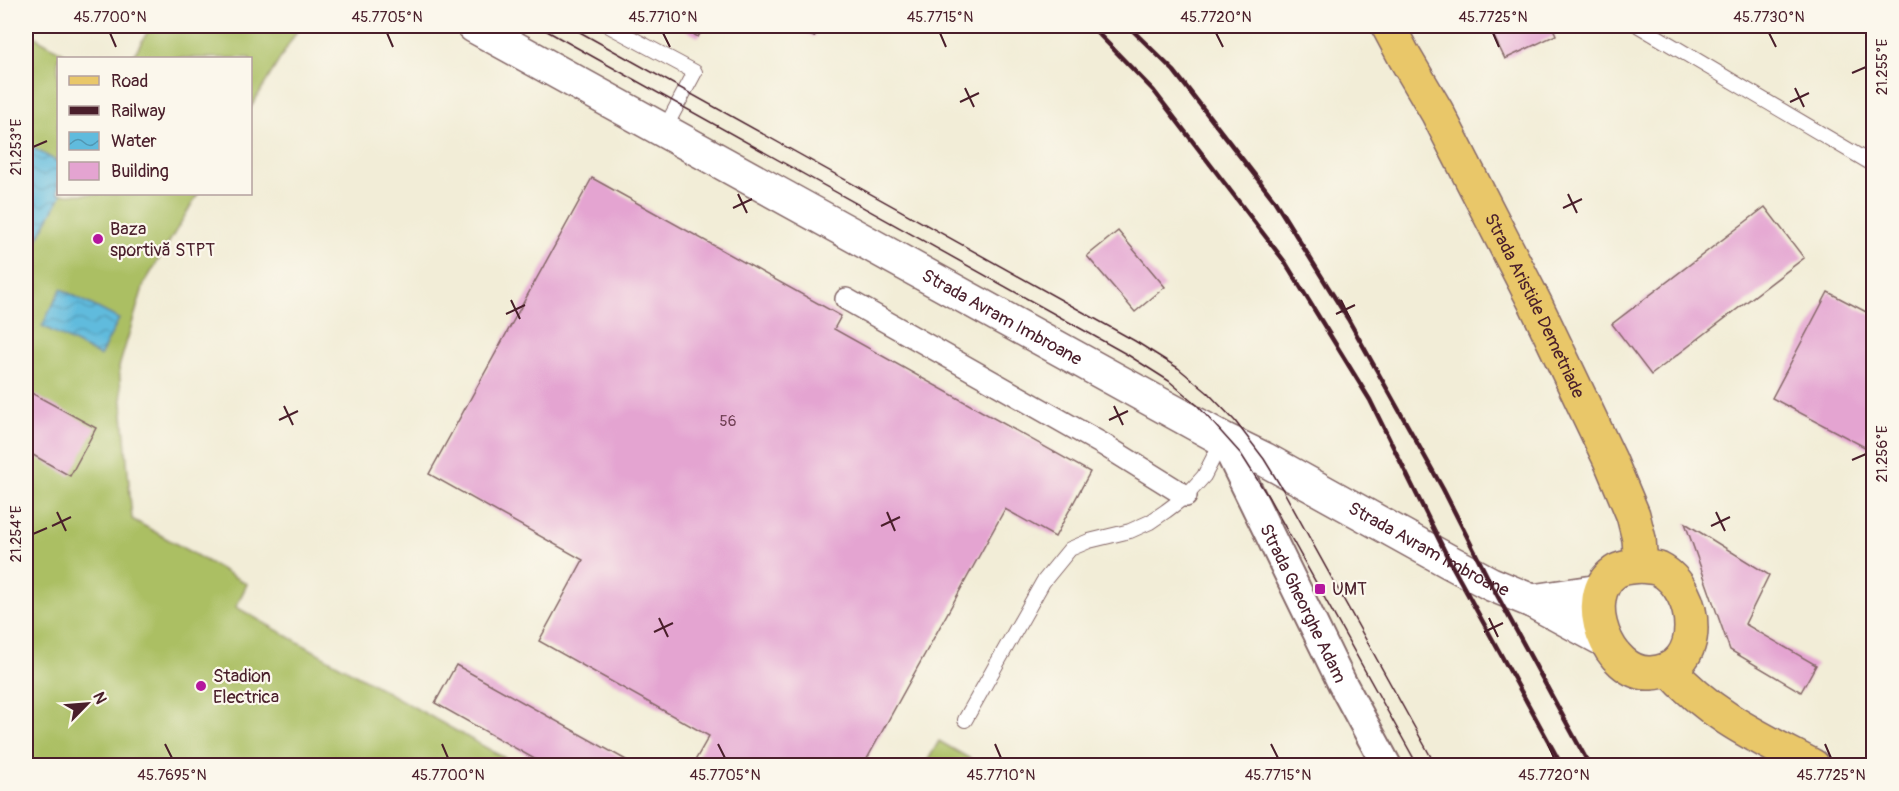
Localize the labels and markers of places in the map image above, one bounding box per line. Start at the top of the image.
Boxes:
place label: Baza sportivă STPT [110,218,215,262]
marker: Baza sportivă STPT [91,232,105,246]
place label: UMT [1332,578,1367,601]
marker: UMT [1313,582,1327,596]
place label: Stadion Electrica [213,665,279,709]
marker: Stadion Electrica [194,679,208,693]

